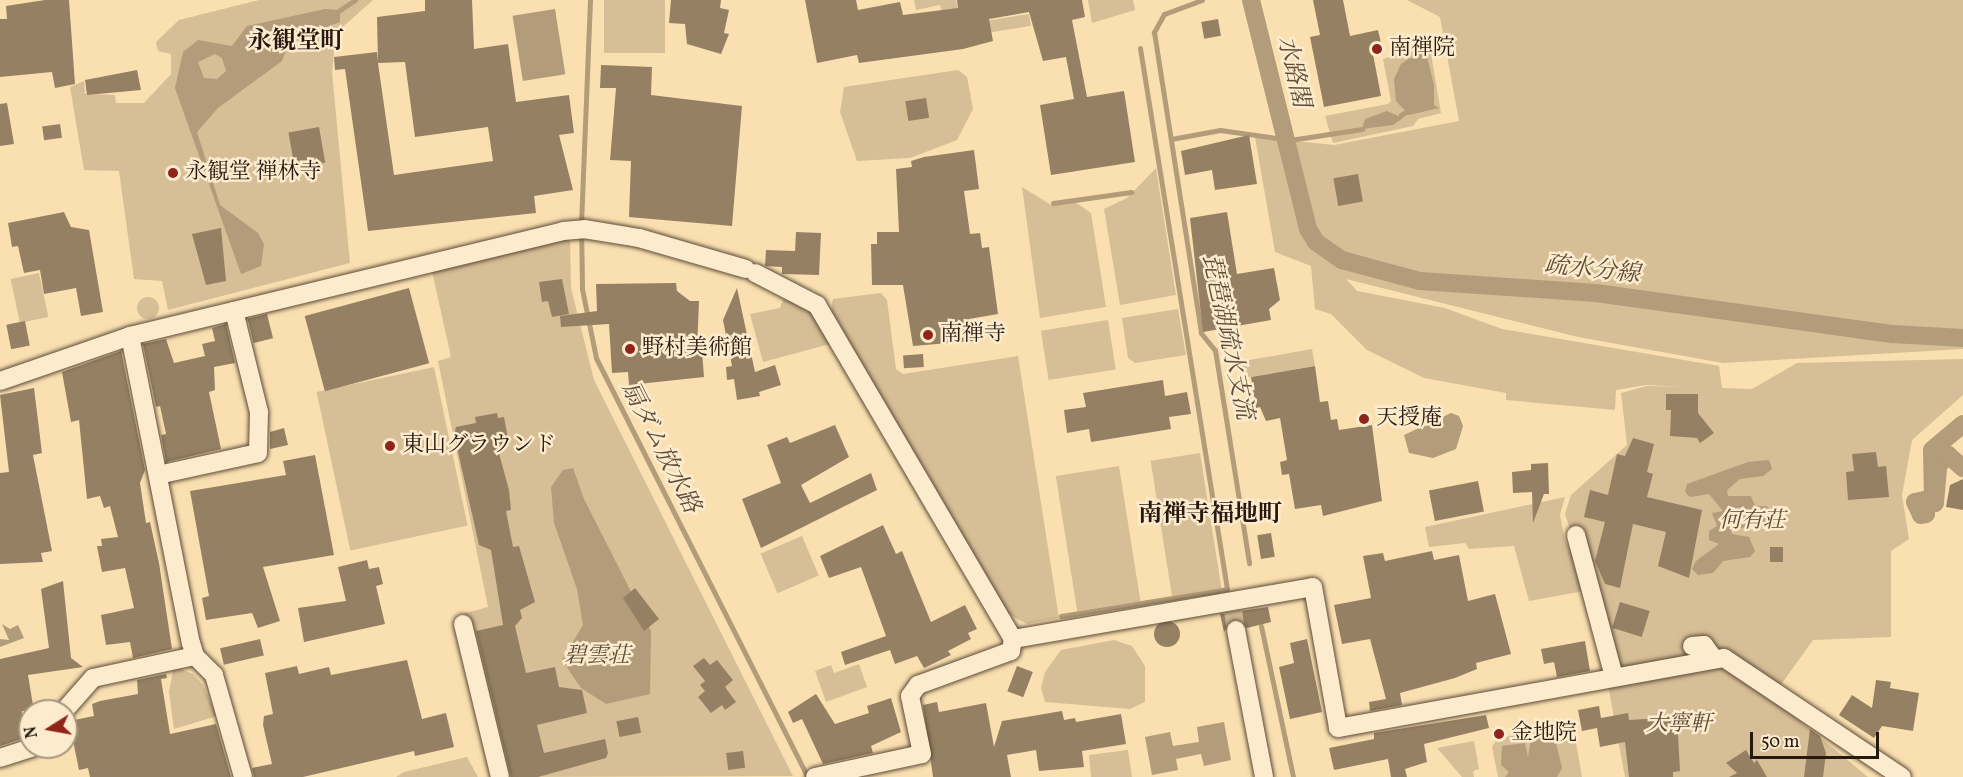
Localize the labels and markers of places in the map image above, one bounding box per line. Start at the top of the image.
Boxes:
place label: 南禅院 [1389,36,1455,62]
marker: 南禅院 [1370,42,1384,56]
place label: 永観堂 禅林寺 [185,160,321,186]
marker: 永観堂 禅林寺 [166,166,180,180]
place label: 南禅寺 [940,322,1006,348]
marker: 南禅寺 [921,328,935,342]
place label: 野村美術館 [642,336,752,362]
marker: 野村美術館 [623,342,637,356]
place label: 天授庵 [1376,406,1442,432]
marker: 天授庵 [1357,412,1371,426]
place label: 東山グラウンド [402,433,556,459]
marker: 東山グラウンド [383,439,397,453]
place label: 金地院 [1511,721,1577,747]
marker: 金地院 [1492,727,1506,741]

